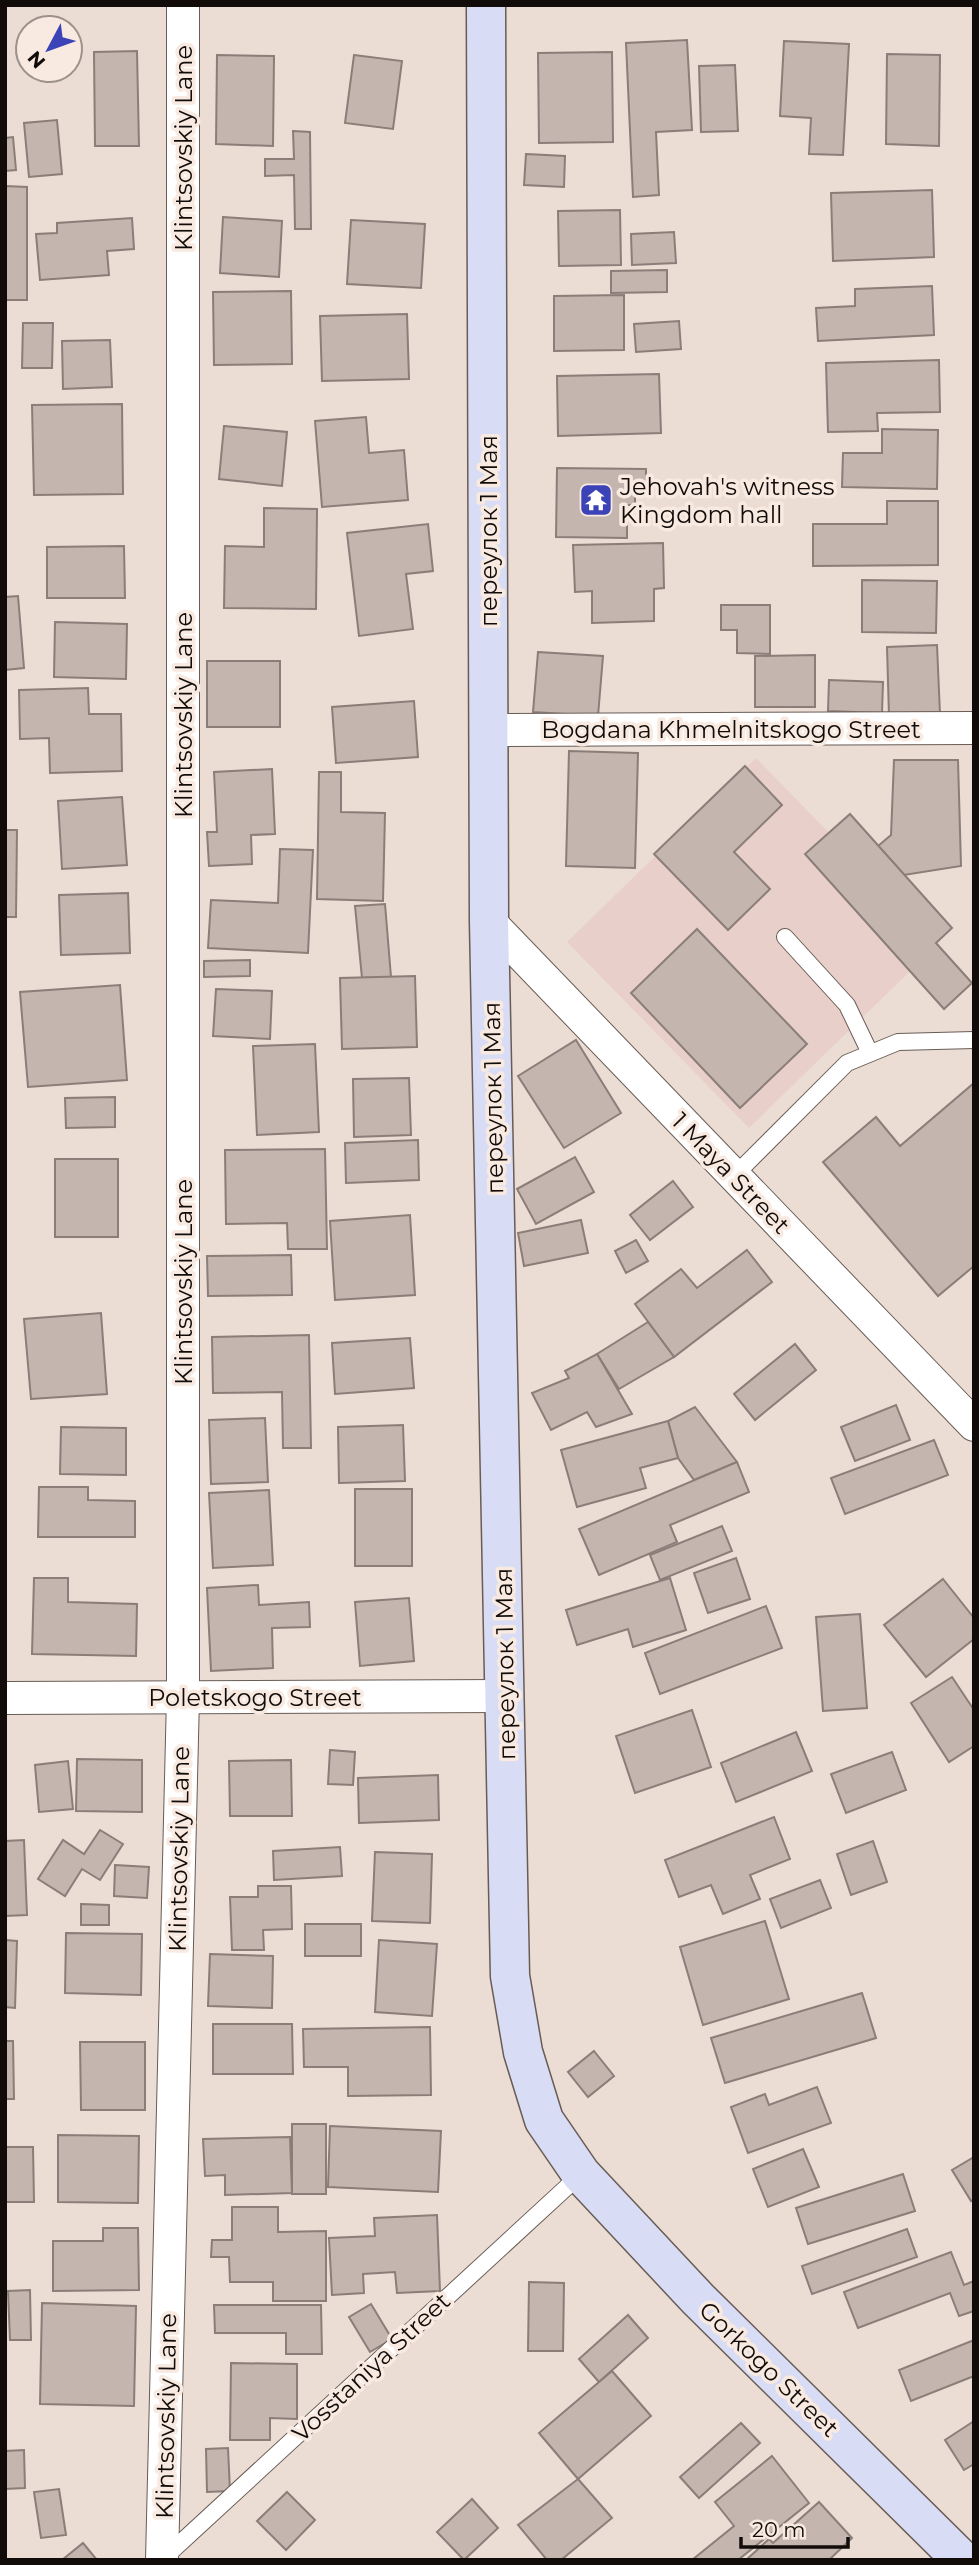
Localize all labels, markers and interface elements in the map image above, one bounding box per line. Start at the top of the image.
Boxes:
north arrow [14,14,84,84]
street label: Klintsovskiy Lane [169,45,198,251]
text: N [23,46,50,73]
street label: переулок 1 Мая [474,435,503,627]
place label: Jehovah's witness Kingdom hall [619,472,834,529]
temple icon: Jehovah's witness Kingdom hall [577,481,615,519]
street label: Klintsovskiy Lane [169,612,198,818]
street label: Bogdana Khmelnitskogo Street [541,715,921,744]
street label: переулок 1 Мая [477,1002,509,1194]
street label: 1 Maya Street [666,1106,796,1240]
street label: Klintsovskiy Lane [169,1179,198,1385]
street label: переулок 1 Мая [489,1568,521,1760]
street label: Poletskogo Street [148,1683,362,1712]
street label: Klintsovskiy Lane [163,1746,195,1952]
street label: Vosstaniya Street [286,2286,456,2448]
street label: Gorkogo Street [693,2295,845,2443]
street label: Klintsovskiy Lane [150,2313,182,2519]
scale bar [741,2506,848,2550]
text: 20 m [752,2517,806,2542]

